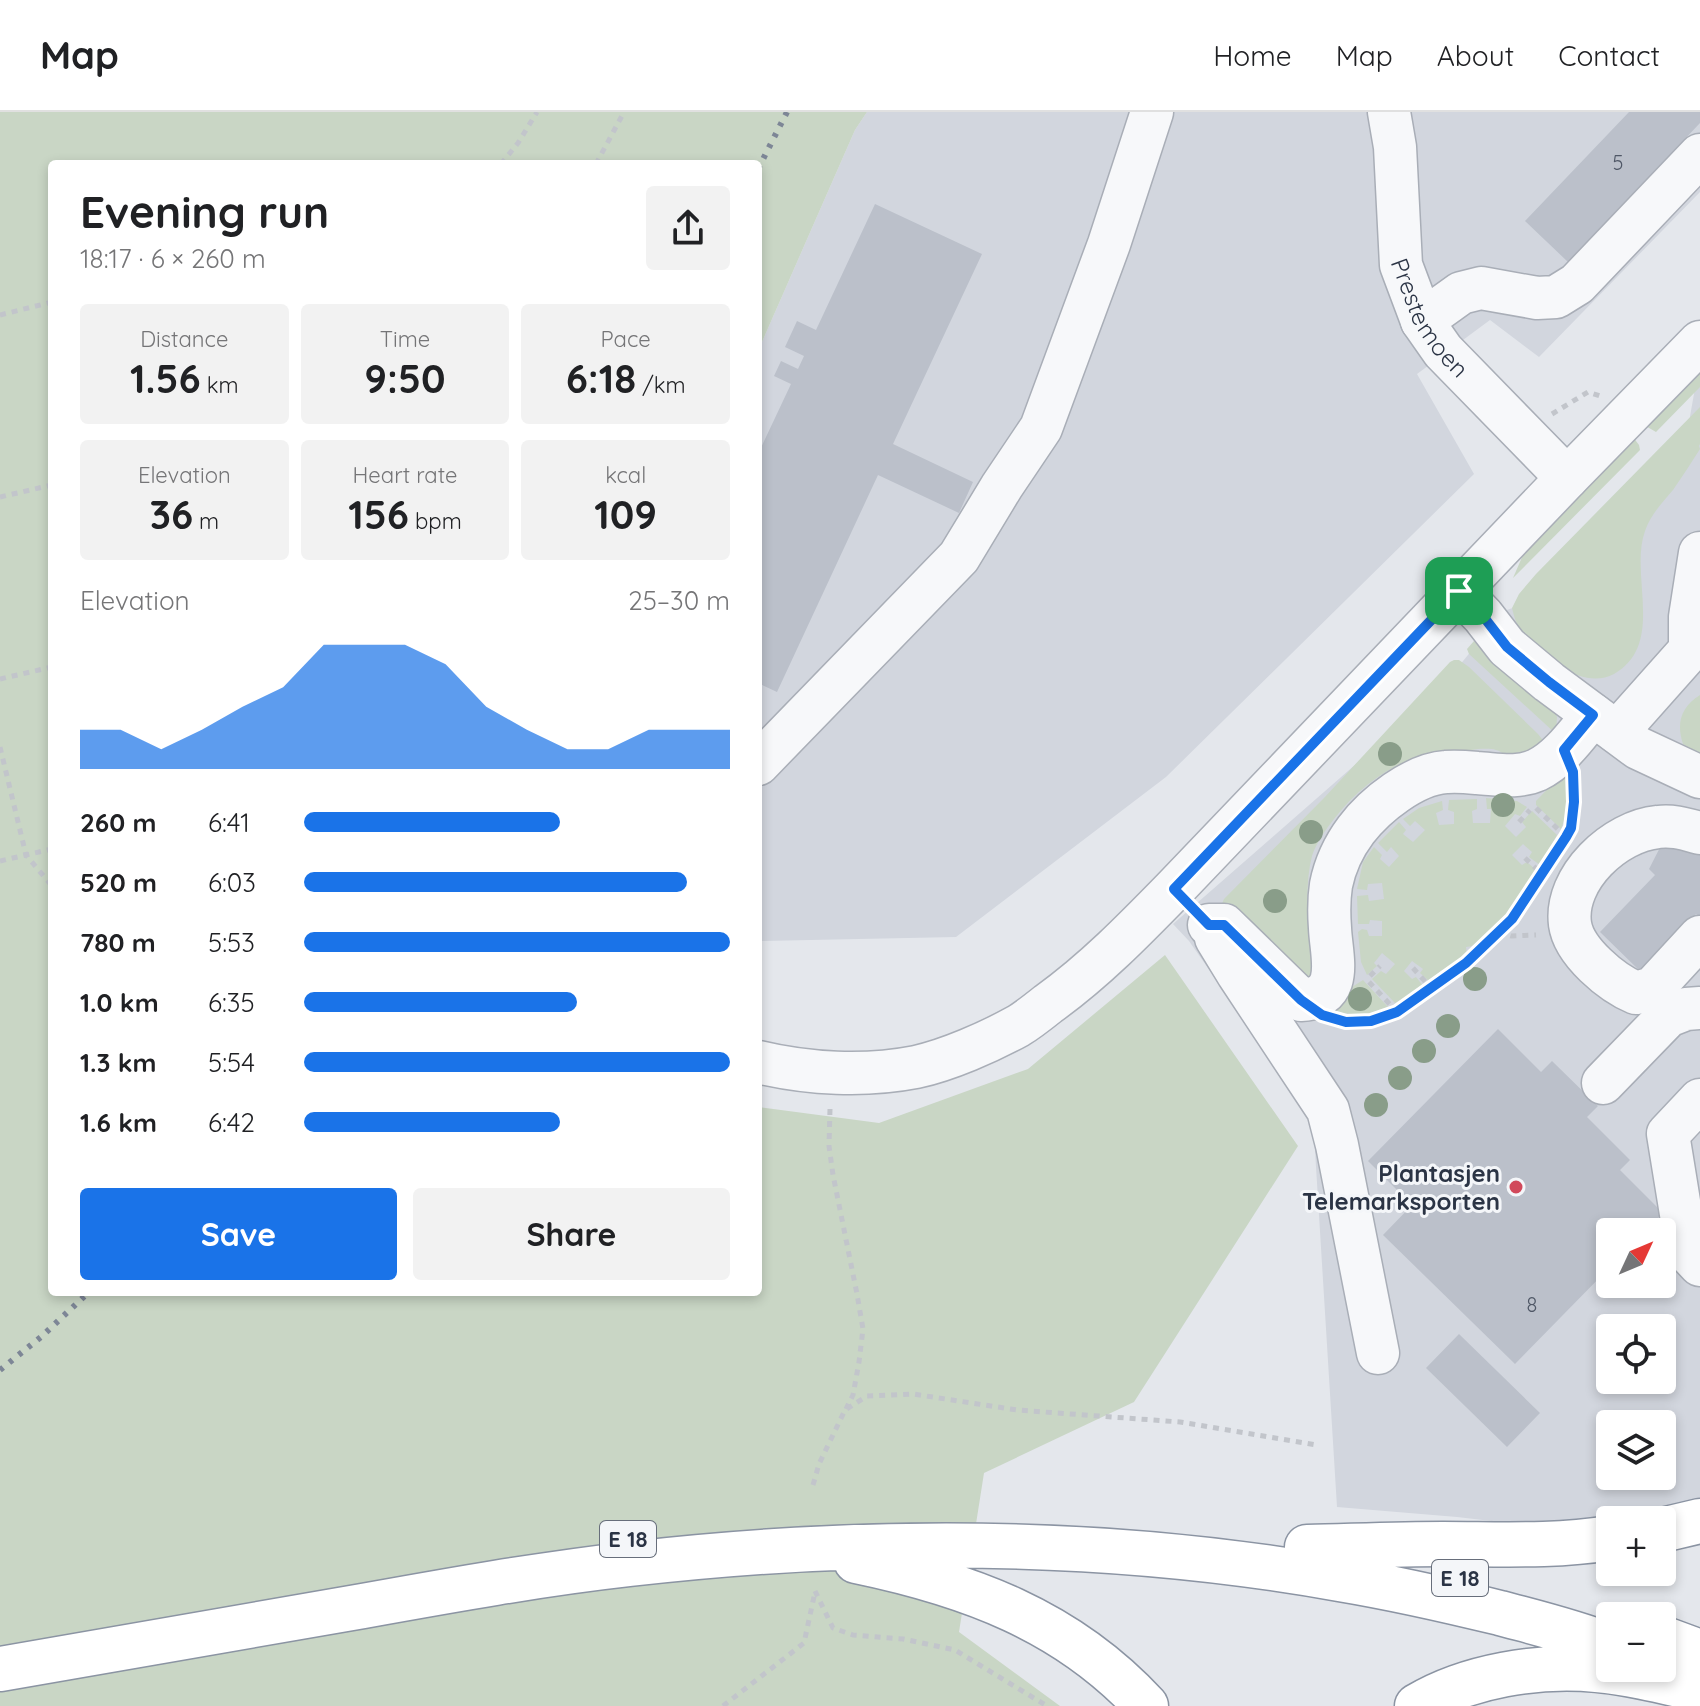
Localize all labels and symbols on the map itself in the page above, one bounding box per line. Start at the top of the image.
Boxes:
house number: 5 [1613,150,1623,175]
street label: Prestemoen [1385,254,1475,383]
pin [1425,557,1493,625]
place label: Plantasjen Telemarksporten [1302,1158,1500,1216]
marker: Plantasjen Telemarksporten [1507,1178,1525,1196]
north arrow [1596,1218,1676,1298]
house number: 8 [1527,1292,1537,1317]
road number: E 18 [600,1521,656,1557]
road number: E 18 [1432,1560,1488,1596]

